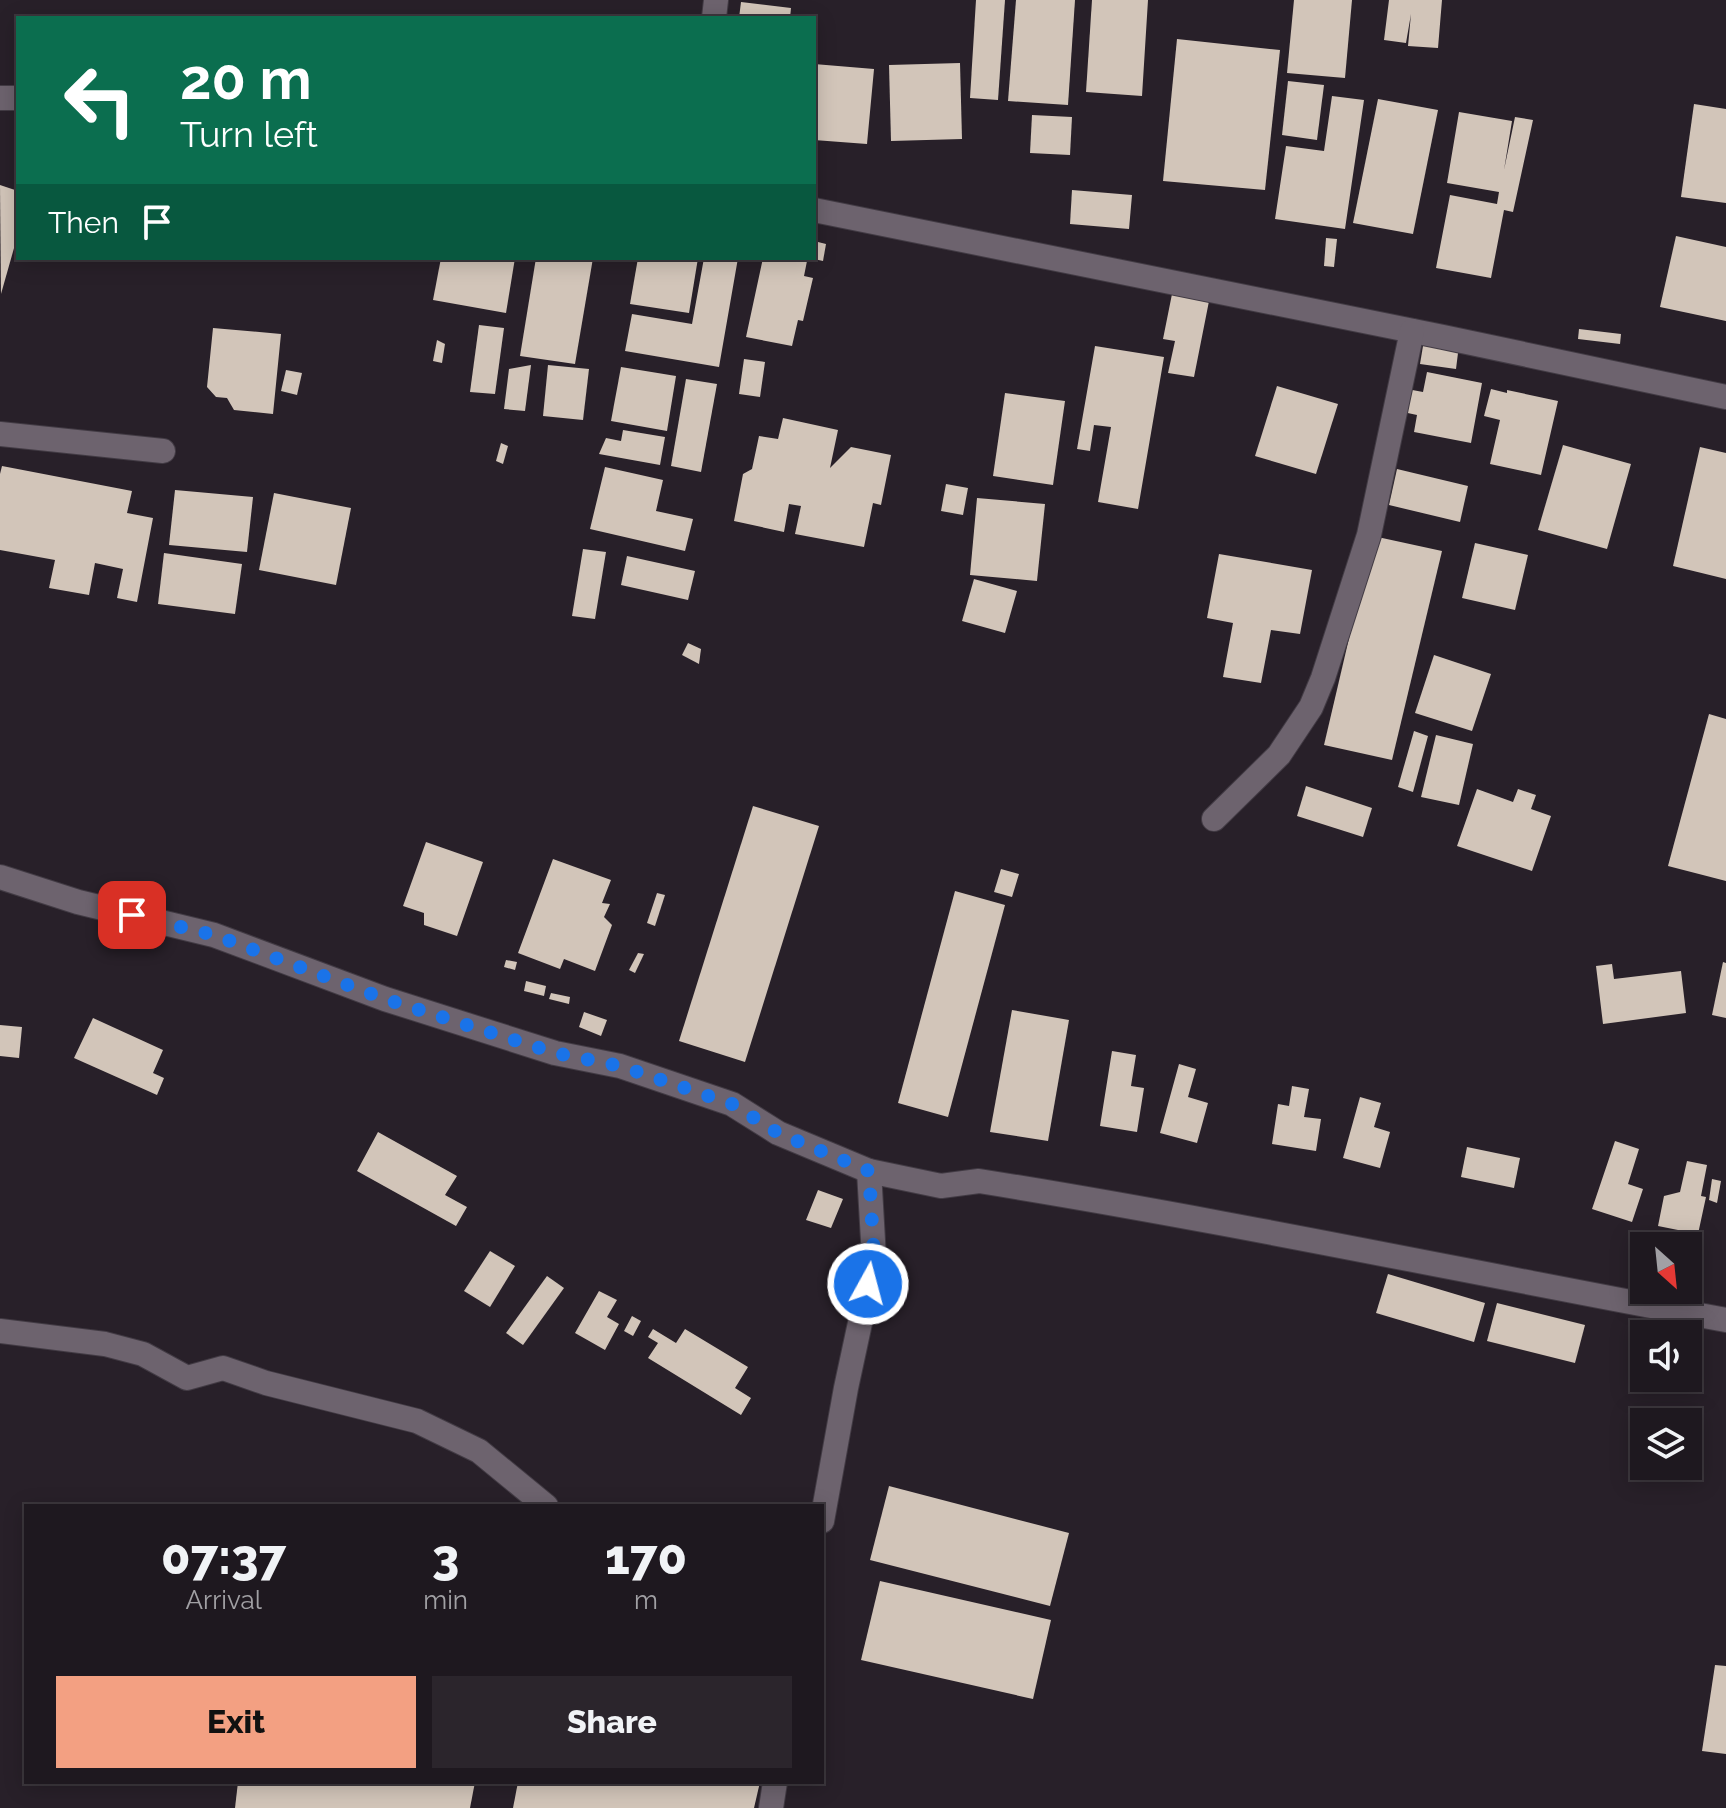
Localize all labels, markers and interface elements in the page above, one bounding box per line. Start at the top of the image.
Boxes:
text: 20 m [180,46,312,112]
icon: left [48,48,152,152]
text: Turn left [180,113,318,155]
icon: arrive [135,200,179,244]
text: Then [48,205,119,240]
pin [98,881,166,949]
icon: arrive [110,893,154,937]
north arrow [1630,1232,1702,1304]
map controls [1630,1232,1702,1480]
position arrow [826,1242,910,1326]
button: sound [1630,1320,1702,1392]
button: layers [1630,1408,1702,1480]
text: 07:37 [161,1529,286,1585]
text: 3 [432,1529,459,1585]
text: 170 [605,1529,687,1585]
text: Arrival [185,1585,262,1615]
text: min [423,1585,468,1615]
text: m [634,1585,658,1615]
button: Exit [56,1676,416,1768]
button: Share [432,1676,792,1768]

